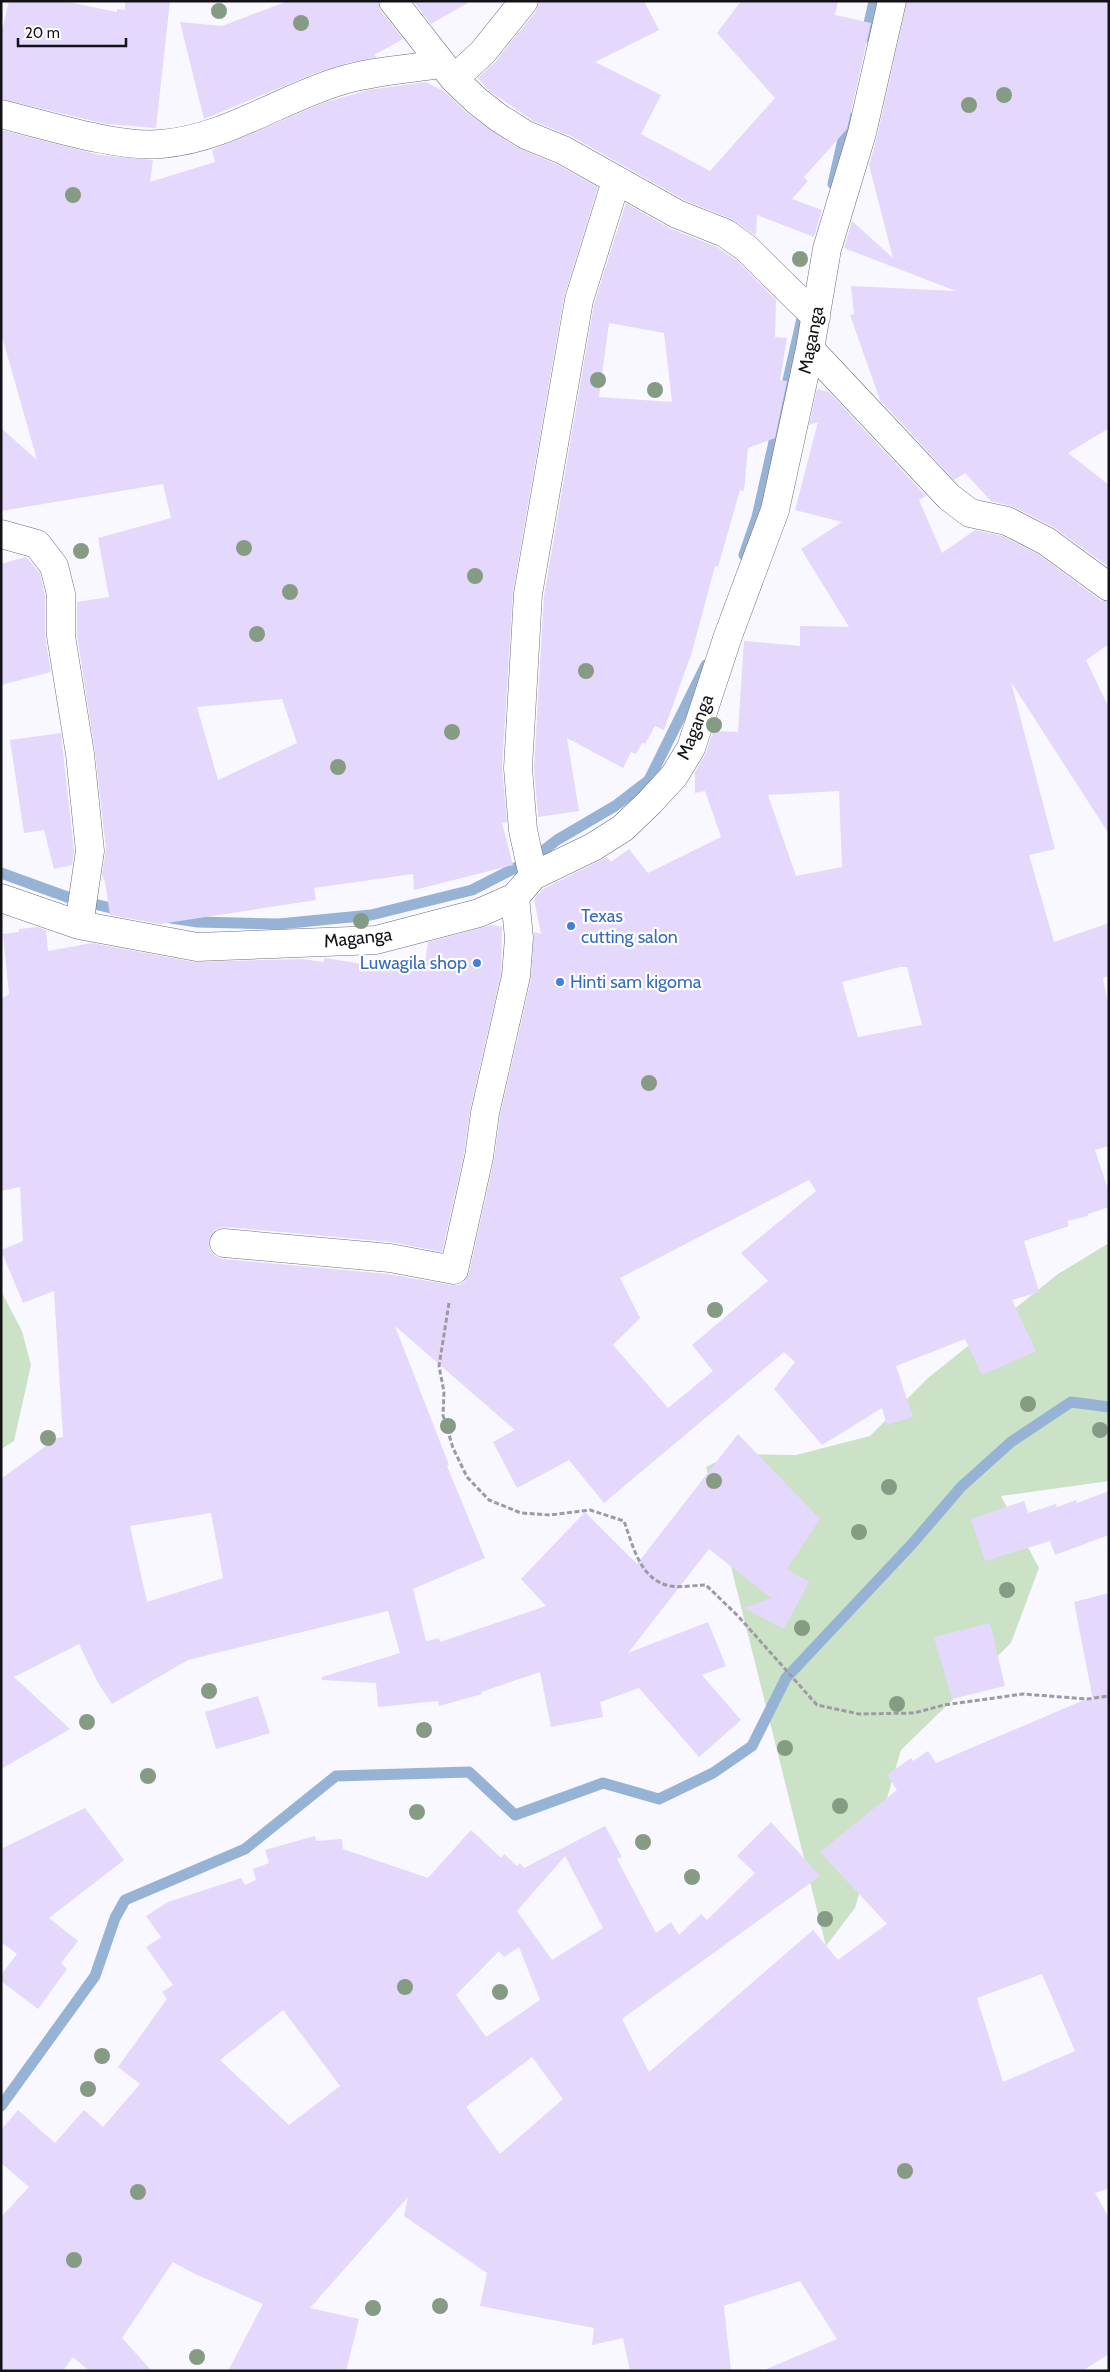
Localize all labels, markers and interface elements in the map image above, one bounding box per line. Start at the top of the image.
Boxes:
scale bar [18,15,125,47]
text: 20 m [25,24,60,42]
street label: Maganga [794,304,828,376]
street label: Maganga [672,691,718,763]
place label: Texas cutting salon [581,905,678,948]
marker: Texas cutting salon [565,920,577,932]
street label: Maganga [323,923,394,953]
place label: Luwagila shop [360,952,467,974]
marker: Luwagila shop [471,957,483,969]
place label: Hinti sam kigoma [570,971,702,993]
marker: Hinti sam kigoma [554,976,566,988]

